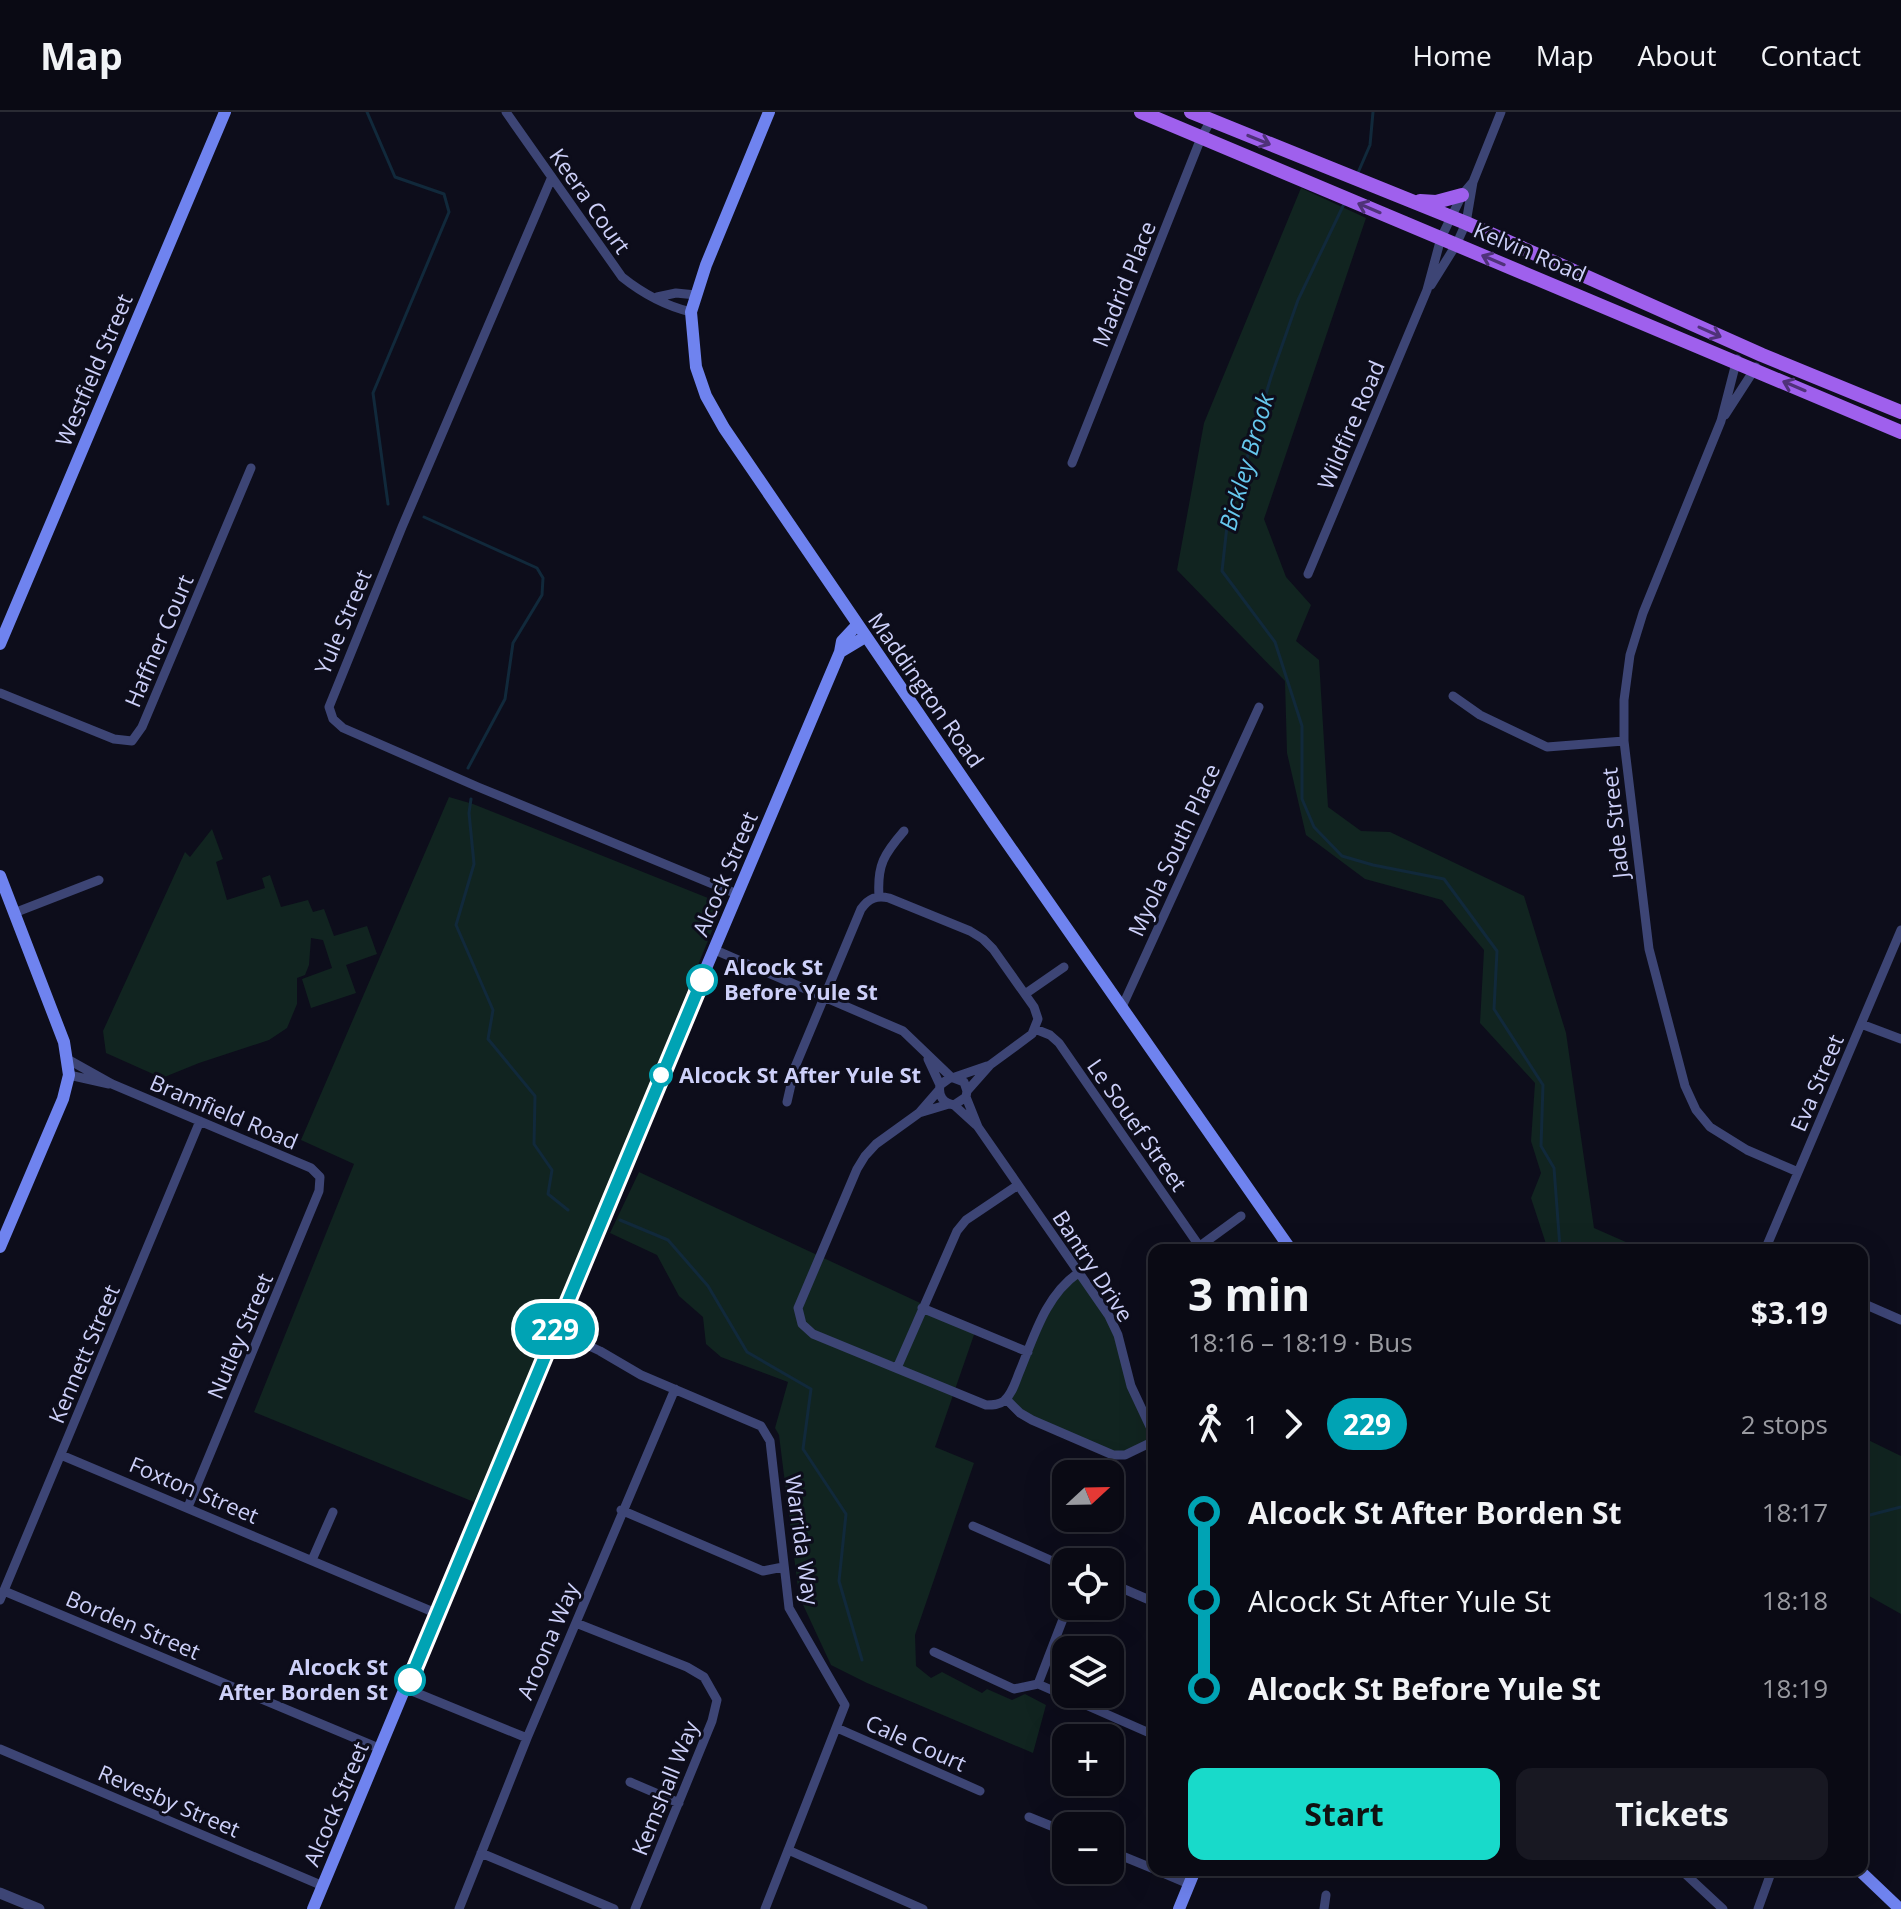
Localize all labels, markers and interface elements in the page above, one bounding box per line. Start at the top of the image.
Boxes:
text: Map [40,29,123,81]
text: Home [1413,36,1492,74]
text: Map [1536,36,1594,74]
text: About [1638,36,1716,74]
text: Contact [1760,36,1861,74]
one-way arrow [1246,134,1271,149]
street label: Keera Court [543,142,638,259]
one-way arrow [1357,200,1382,215]
street label: Kelvin Road [1469,214,1591,288]
street label: Madrid Place [1084,216,1162,351]
one-way arrow [1481,252,1506,266]
street label: Westfield Street [48,289,139,450]
one-way arrow [1698,325,1722,340]
street label: Wildfire Road [1309,356,1391,494]
one-way arrow [1782,378,1807,393]
water label: Bickley Brook [1210,388,1281,534]
street label: Yule Street [307,565,378,678]
street label: Haffner Court [117,570,200,711]
street label: Maddington Road [862,606,992,773]
street label: Myola South Place [1120,758,1226,941]
street label: Jade Street [1593,766,1635,882]
street label: Alcock Street [684,807,764,940]
place label: Alcock St Before Yule St [724,951,878,1006]
marker: Alcock St Before Yule St [687,965,717,995]
street label: Eva Street [1782,1029,1850,1136]
street label: Le Souef Street [1081,1052,1195,1197]
place label: Alcock St After Yule St [679,1059,921,1089]
marker: Alcock St After Yule St [650,1064,672,1086]
street label: Bramfield Road [146,1066,303,1156]
street label: Bantry Drive [1047,1204,1141,1327]
text: 3 min [1188,1264,1310,1324]
street label: Nutley Street [199,1268,279,1403]
street label: Kennett Street [40,1279,126,1428]
text: $3.19 [1751,1292,1828,1333]
line badge: 229 [509,1303,601,1355]
text: 229 [531,1310,579,1348]
text: 18:16 – 18:19 · Bus [1188,1324,1413,1360]
icon: walk [1188,1402,1232,1446]
icon: forward [1271,1402,1315,1446]
text: 229 [1343,1405,1391,1443]
text: 1 [1244,1406,1259,1442]
text: 2 stops [1741,1406,1828,1442]
street label: Foxton Street [125,1448,264,1530]
north arrow [1052,1460,1124,1532]
map controls [1052,1460,1124,1884]
street label: Warrida Way [779,1473,827,1608]
text: Alcock St After Borden St [1248,1492,1622,1533]
text: 18:17 [1762,1494,1828,1530]
button: locate [1052,1548,1124,1620]
street label: Aroona Way [509,1577,586,1704]
text: Alcock St After Yule St [1248,1580,1551,1621]
street label: Borden Street [62,1582,205,1666]
text: 18:18 [1762,1582,1828,1618]
button: layers [1052,1636,1124,1708]
place label: Alcock St After Borden St [219,1651,388,1706]
marker: Alcock St After Borden St [395,1665,425,1695]
text: Alcock St Before Yule St [1248,1668,1601,1709]
text: 18:19 [1762,1670,1828,1706]
street label: Cale Court [861,1707,972,1778]
street label: Kemshall Way [623,1715,705,1859]
button: + [1052,1724,1124,1796]
street label: Alcock Street [295,1737,375,1870]
street label: Revesby Street [94,1757,245,1844]
button: Start [1188,1768,1500,1860]
button: Tickets [1516,1768,1828,1860]
button: − [1052,1812,1124,1884]

